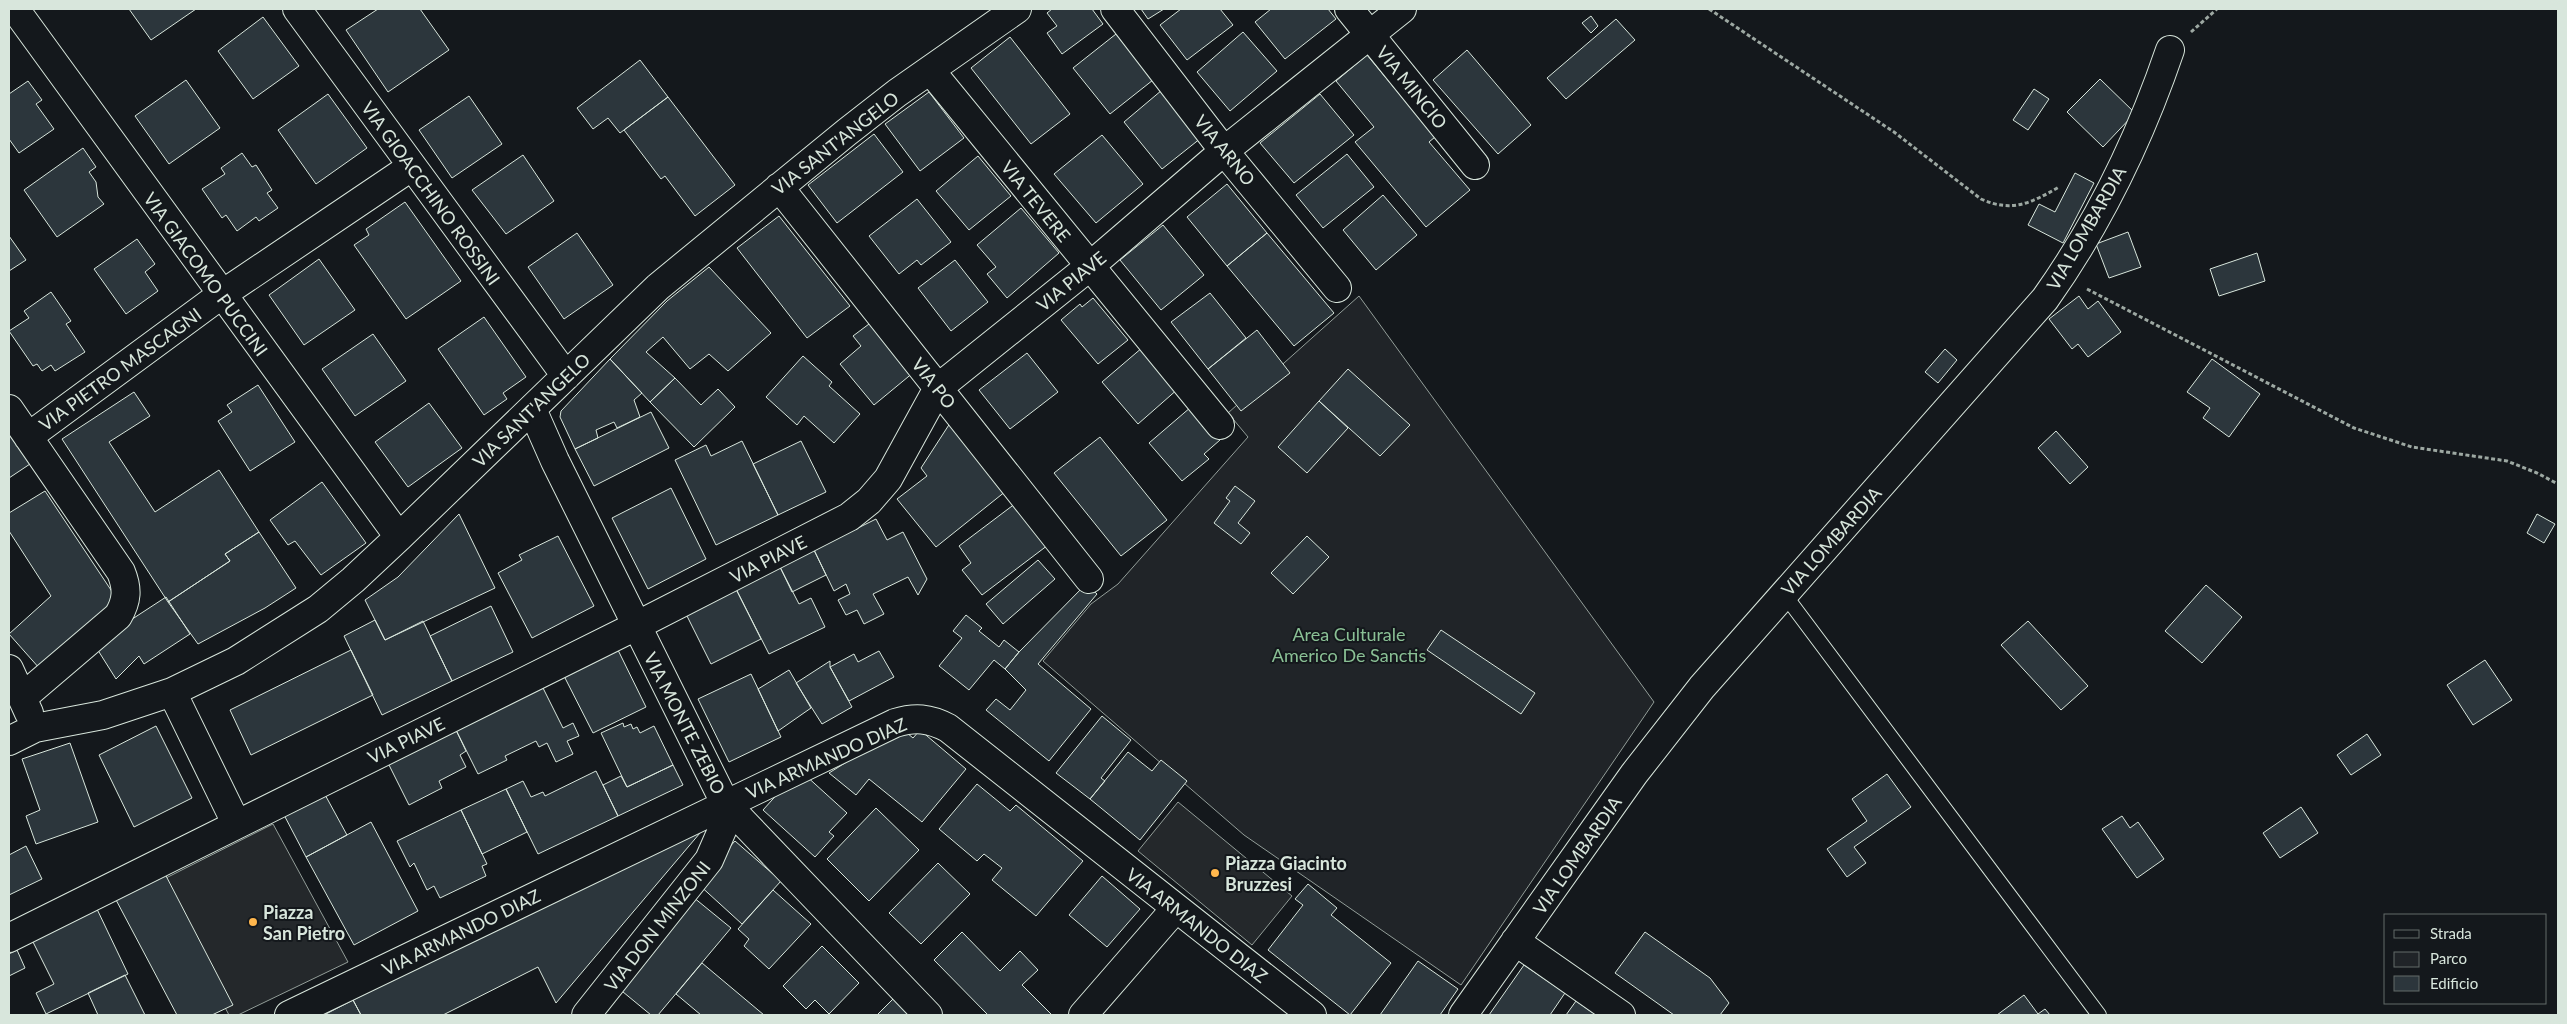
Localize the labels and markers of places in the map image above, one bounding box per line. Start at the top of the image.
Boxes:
place label: Piazza Giacinto Bruzzesi [1225,852,1347,895]
marker: Piazza Giacinto Bruzzesi [1209,867,1221,879]
place label: Piazza San Pietro [263,901,345,944]
marker: Piazza San Pietro [247,916,259,928]

